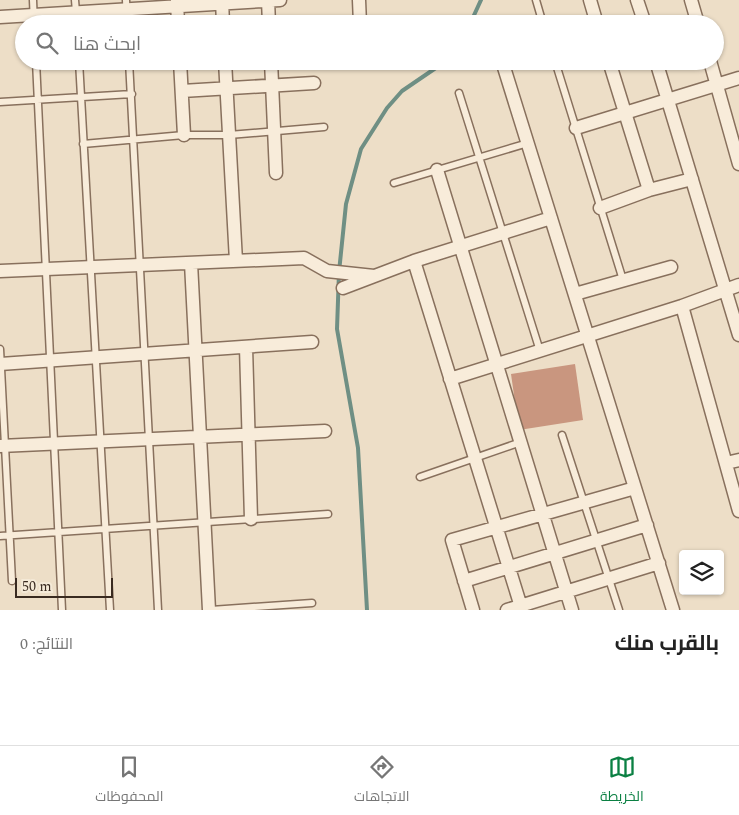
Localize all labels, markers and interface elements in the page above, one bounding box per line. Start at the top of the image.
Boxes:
search box [15,15,724,70]
icon: search [33,29,61,57]
text: ابحث هنا [73,30,141,59]
map controls [679,550,724,595]
button: layers [679,550,724,595]
scale bar [15,575,112,598]
text: 50 m [22,576,52,597]
text: بالقرب منك [615,628,719,660]
text: النتائج: 0 [20,632,73,656]
tab: المحفوظات [95,753,163,809]
tab: الاتجاهات [354,753,409,809]
tab: الخريطة [600,753,644,809]

